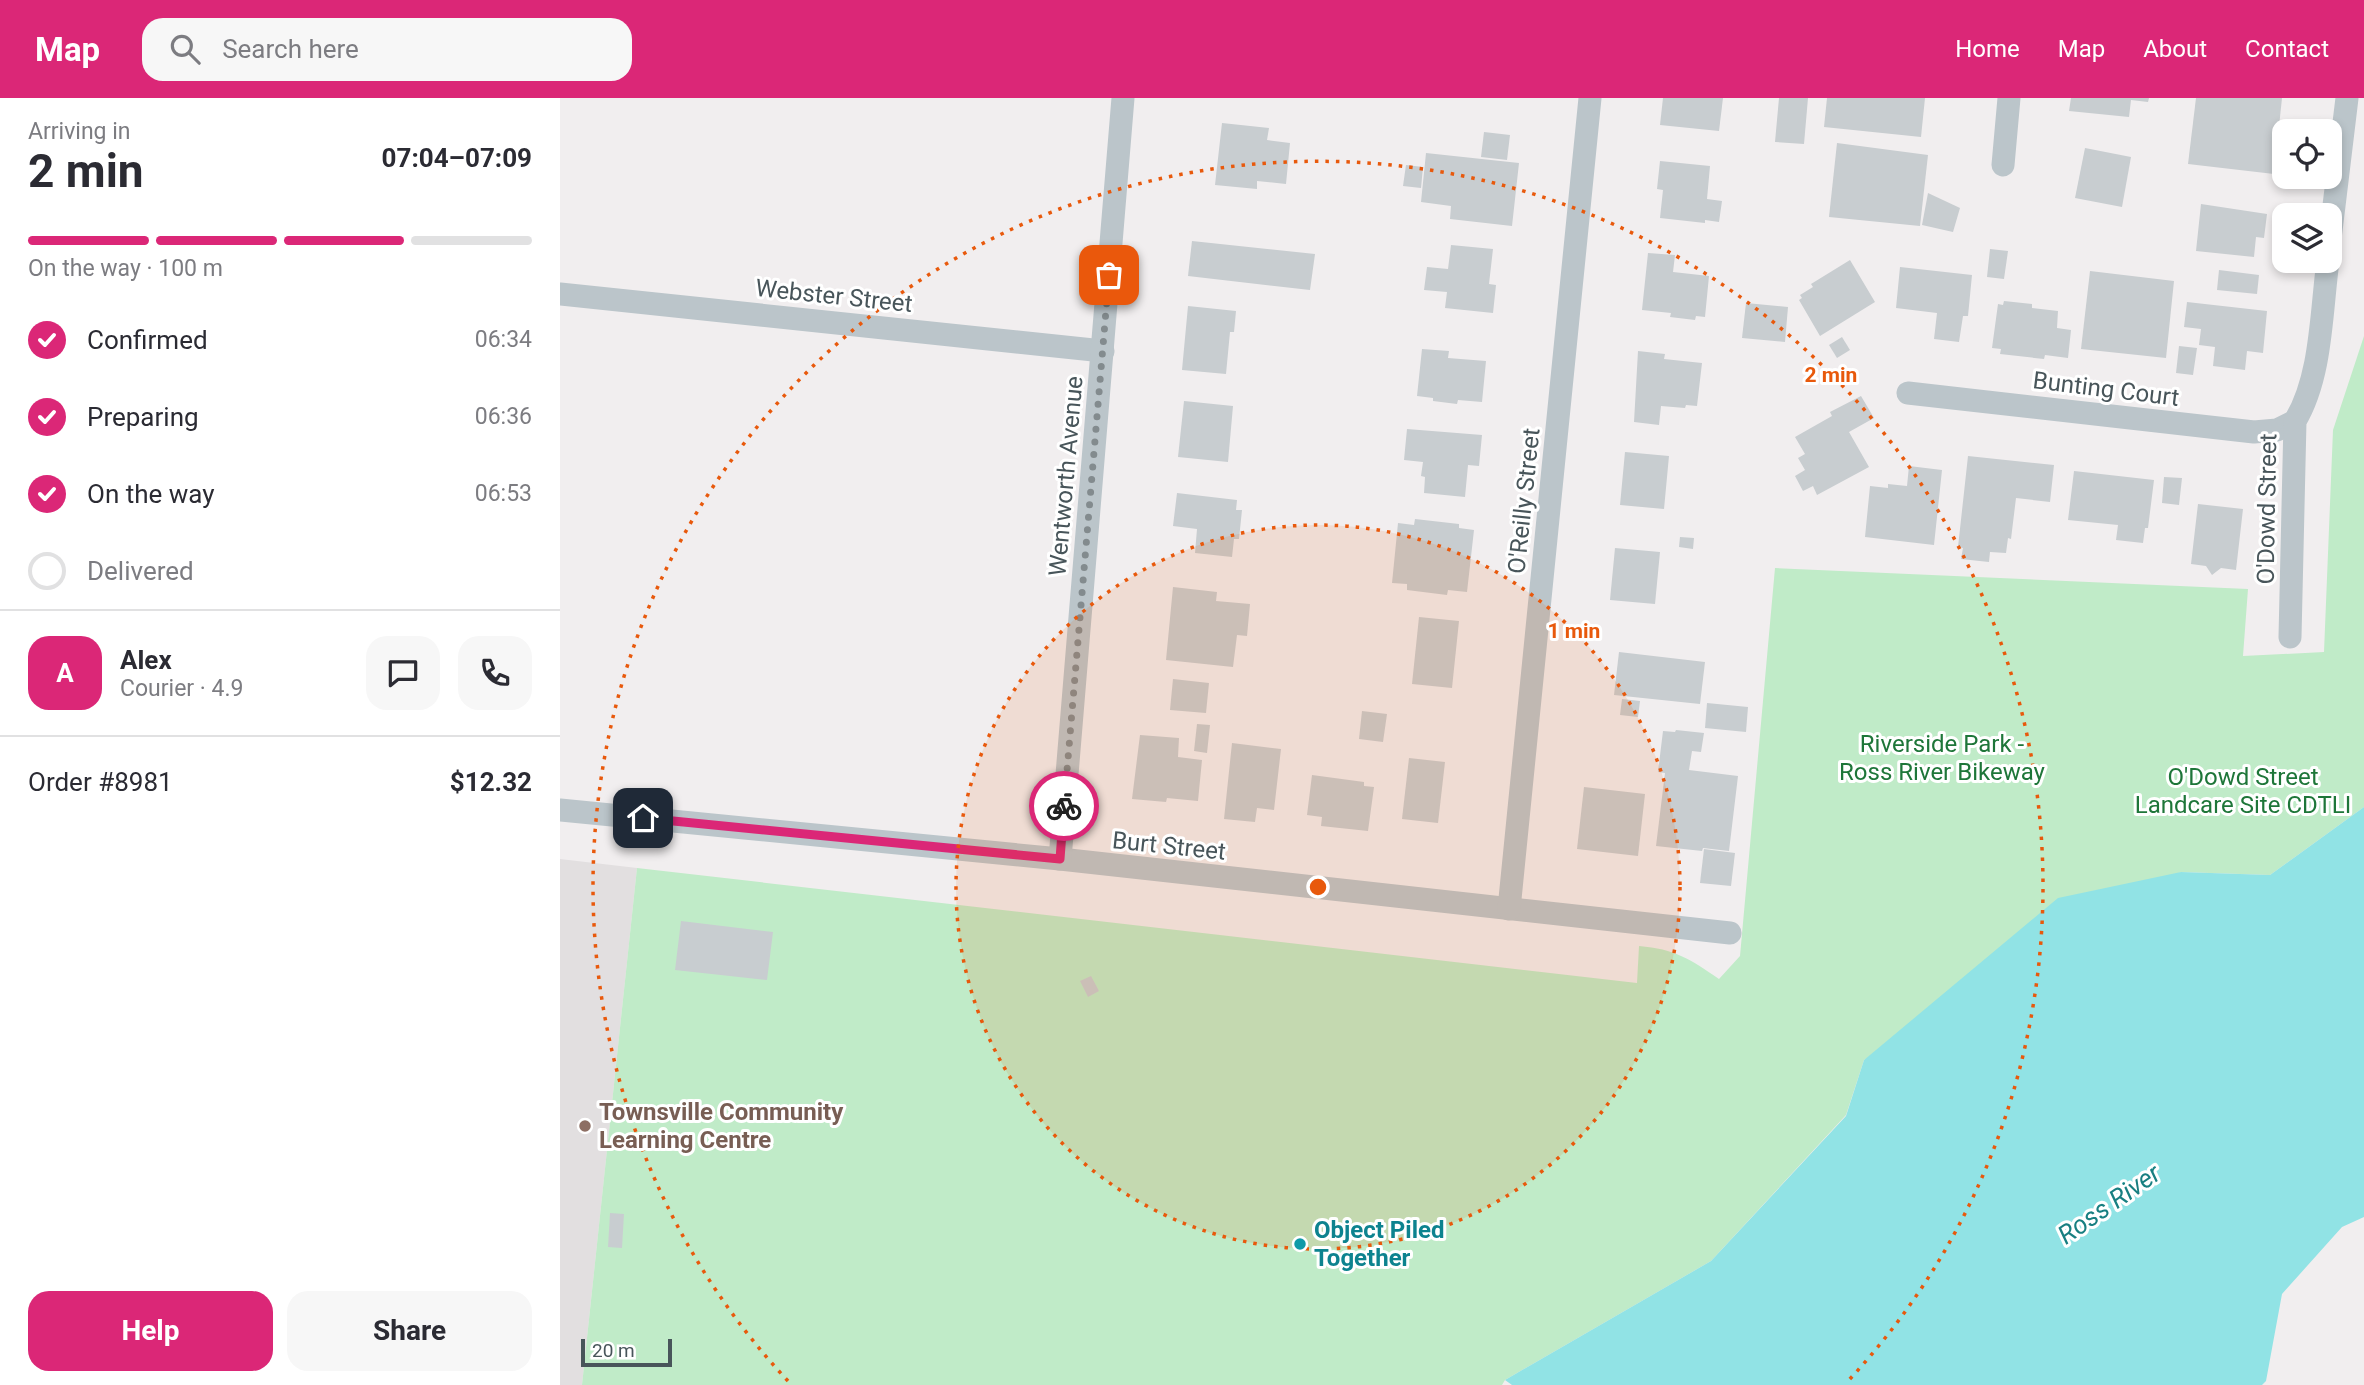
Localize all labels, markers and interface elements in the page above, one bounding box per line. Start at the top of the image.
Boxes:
search box [142,18,632,81]
text: Map [35,30,100,69]
icon: search [166,30,204,68]
text: Search here [222,34,359,64]
text: Home [1955,35,2020,63]
text: Map [2058,35,2105,63]
text: About [2143,35,2207,63]
text: Contact [2245,35,2329,63]
text: Arriving in [28,118,131,145]
map controls [2272,119,2342,273]
button: locate [2272,119,2342,189]
text: 07:04–07:09 [382,143,532,173]
text: 2 min [28,144,144,198]
button: layers [2272,203,2342,273]
pin [1079,245,1139,305]
text: On the way · 100 m [28,255,223,282]
icon: bag [1090,256,1128,294]
street label: Webster Street [754,274,914,318]
icon: check [28,321,66,359]
text: Confirmed [87,325,208,355]
text: 06:34 [475,326,532,353]
text: 2 min [1805,363,1857,387]
street label: Bunting Court [2031,366,2181,412]
street label: Wentworth Avenue [1043,375,1089,577]
icon: check [28,398,66,436]
text: Preparing [87,402,199,432]
text: 06:36 [475,403,532,430]
street label: O'Reilly Street [1502,427,1546,575]
street label: O'Dowd Street [2252,433,2282,585]
icon: check [28,475,66,513]
text: On the way [87,479,215,509]
text: 06:53 [475,480,532,507]
text: Delivered [87,556,194,586]
text: 1 min [1548,619,1600,643]
button: chat [366,636,440,710]
button: phone [458,636,532,710]
text: Alex [120,645,172,675]
text: A [56,658,74,688]
text: Courier · 4.9 [120,675,243,702]
park label: Riverside Park - Ross River Bikeway [1839,730,2046,786]
park label: O'Dowd Street Landcare Site CDTLI [2135,763,2351,819]
text: Order #8981 [28,767,173,797]
text: $12.32 [450,767,532,797]
courier [1029,771,1099,841]
icon: bike [1045,787,1083,825]
pin [613,788,673,848]
icon: home [624,799,662,837]
street label: Burt Street [1111,826,1227,866]
centre of rings [1306,875,1330,899]
place label: Townsville Community Learning Centre [599,1098,844,1154]
marker: Townsville Community Learning Centre [577,1118,593,1134]
water label: Ross River [2052,1157,2167,1250]
place label: Object Piled Together [1314,1216,1445,1272]
marker: Object Piled Together [1292,1236,1308,1252]
button: Help [28,1291,273,1371]
button: Share [287,1291,532,1371]
scale bar [581,1336,672,1368]
text: 20 m [592,1339,635,1362]

